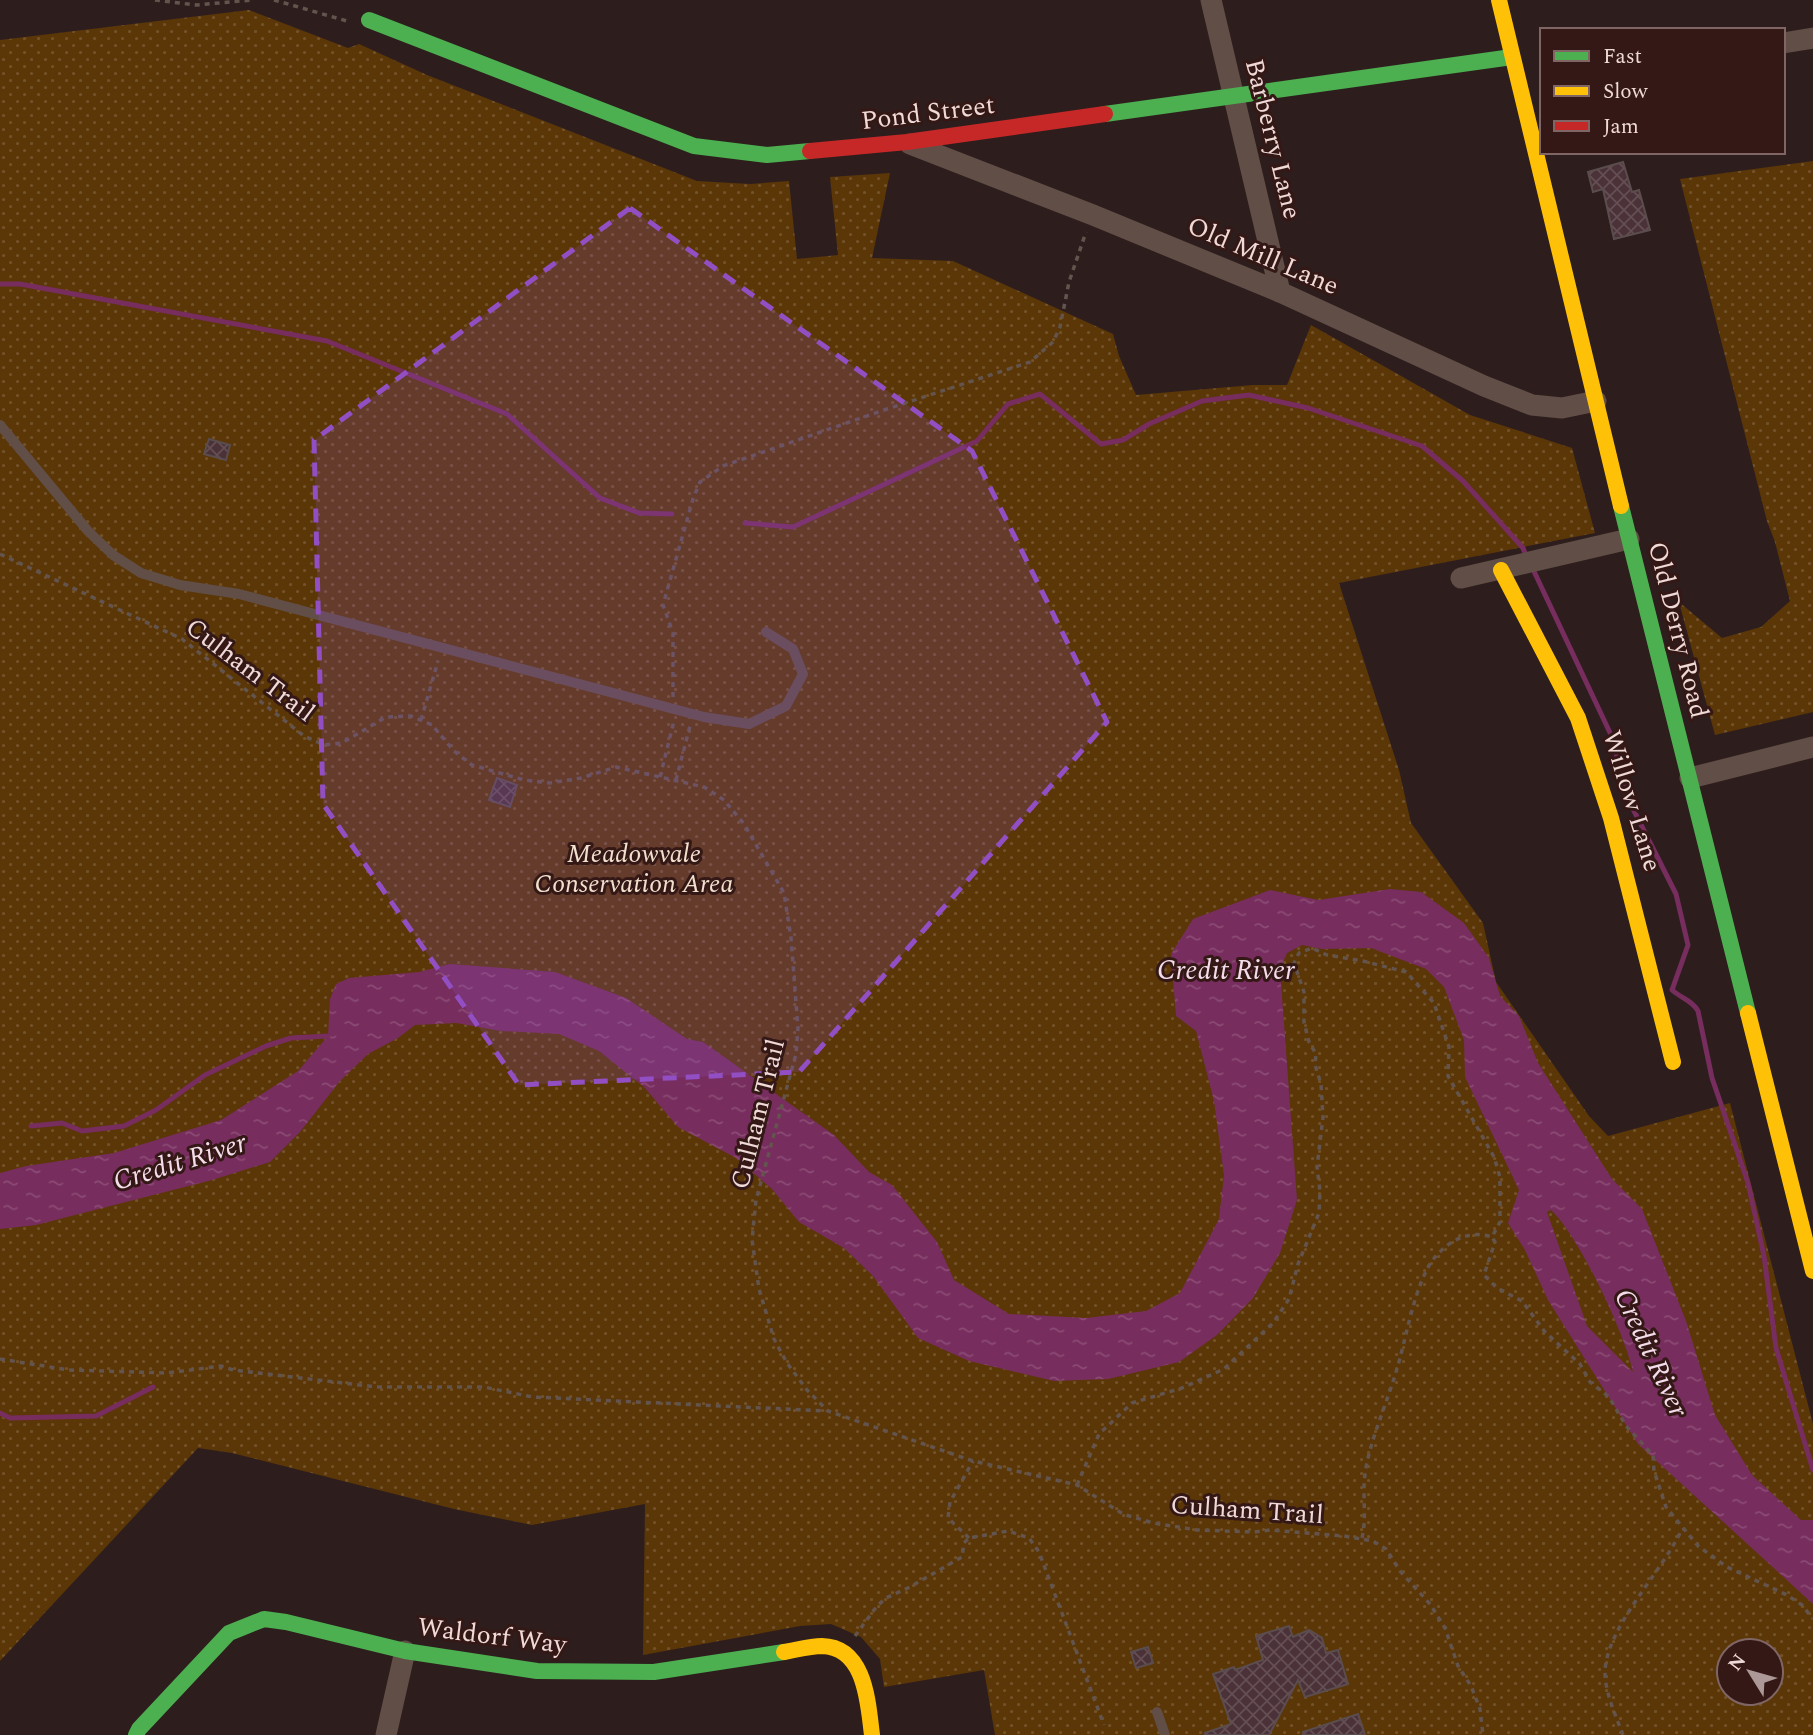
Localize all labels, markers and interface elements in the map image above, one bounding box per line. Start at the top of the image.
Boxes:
legend [1540,28,1785,154]
text: Fast [1603,41,1642,73]
street label: Barberry Lane [1234,55,1312,223]
text: Slow [1603,76,1649,108]
street label: Pond Street [859,85,997,141]
text: Jam [1603,111,1639,143]
street label: Old Mill Lane [1181,206,1345,306]
street label: Old Derry Road [1637,538,1719,722]
street label: Culham Trail [177,608,323,732]
street label: Willow Lane [1592,726,1672,876]
park label: Meadowvale Conservation Area [535,834,733,904]
water label: Credit River [1157,949,1295,992]
street label: Culham Trail [720,1035,796,1193]
water label: Credit River [108,1121,252,1203]
water label: Credit River [1602,1281,1700,1425]
street label: Culham Trail [1169,1485,1325,1535]
street label: Waldorf Way [415,1607,570,1665]
north arrow [1715,1637,1785,1707]
text: N [1721,1648,1754,1678]

